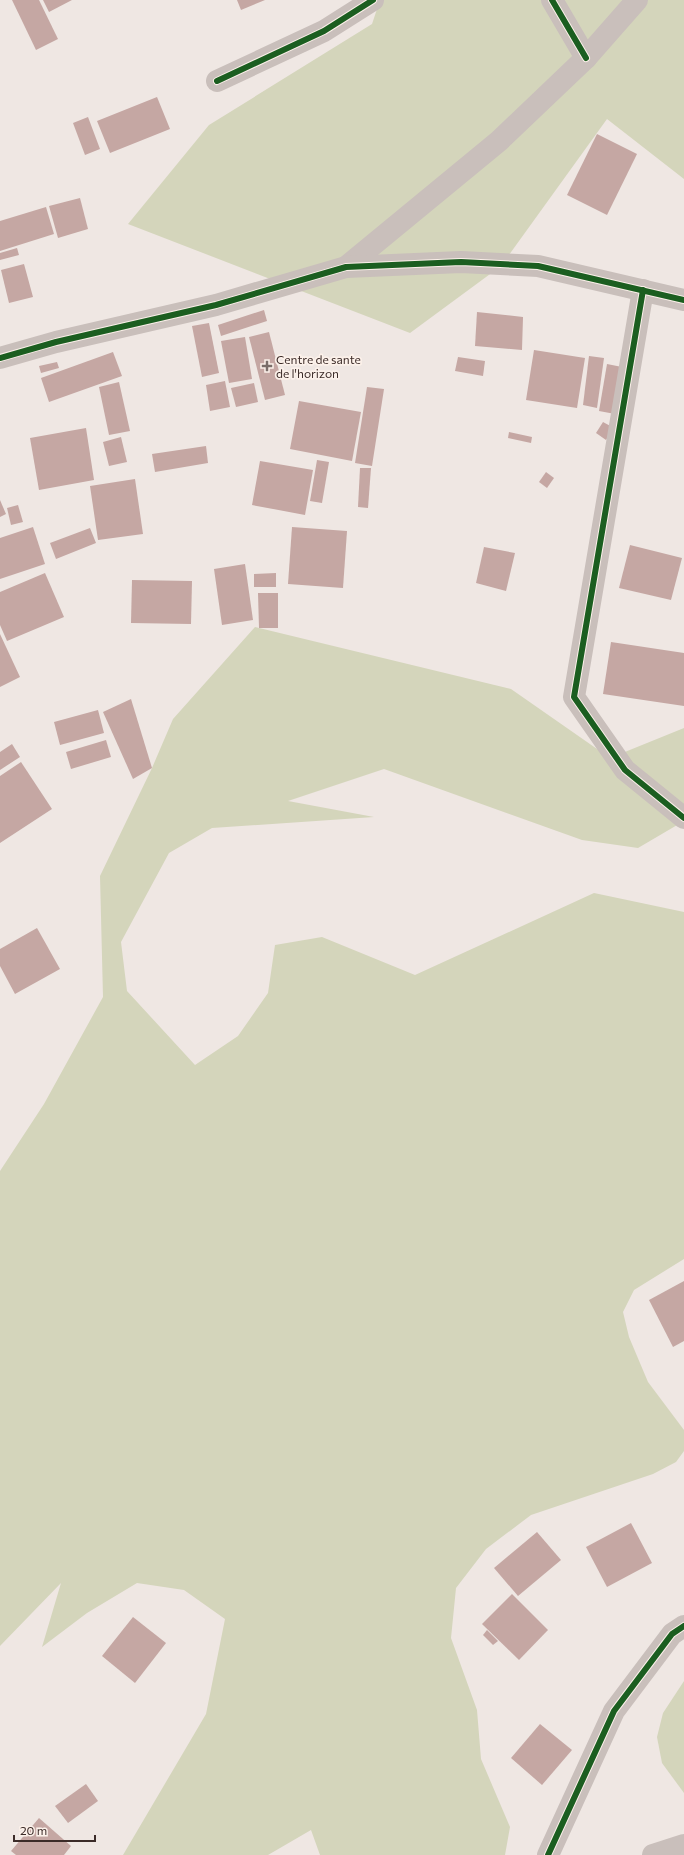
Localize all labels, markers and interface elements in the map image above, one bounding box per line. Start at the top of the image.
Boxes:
place label: Centre de sante de l'horizon [276,352,361,380]
marker: Centre de sante de l'horizon [261,360,273,372]
scale bar [14,1817,95,1843]
text: 20 m [20,1823,47,1837]

